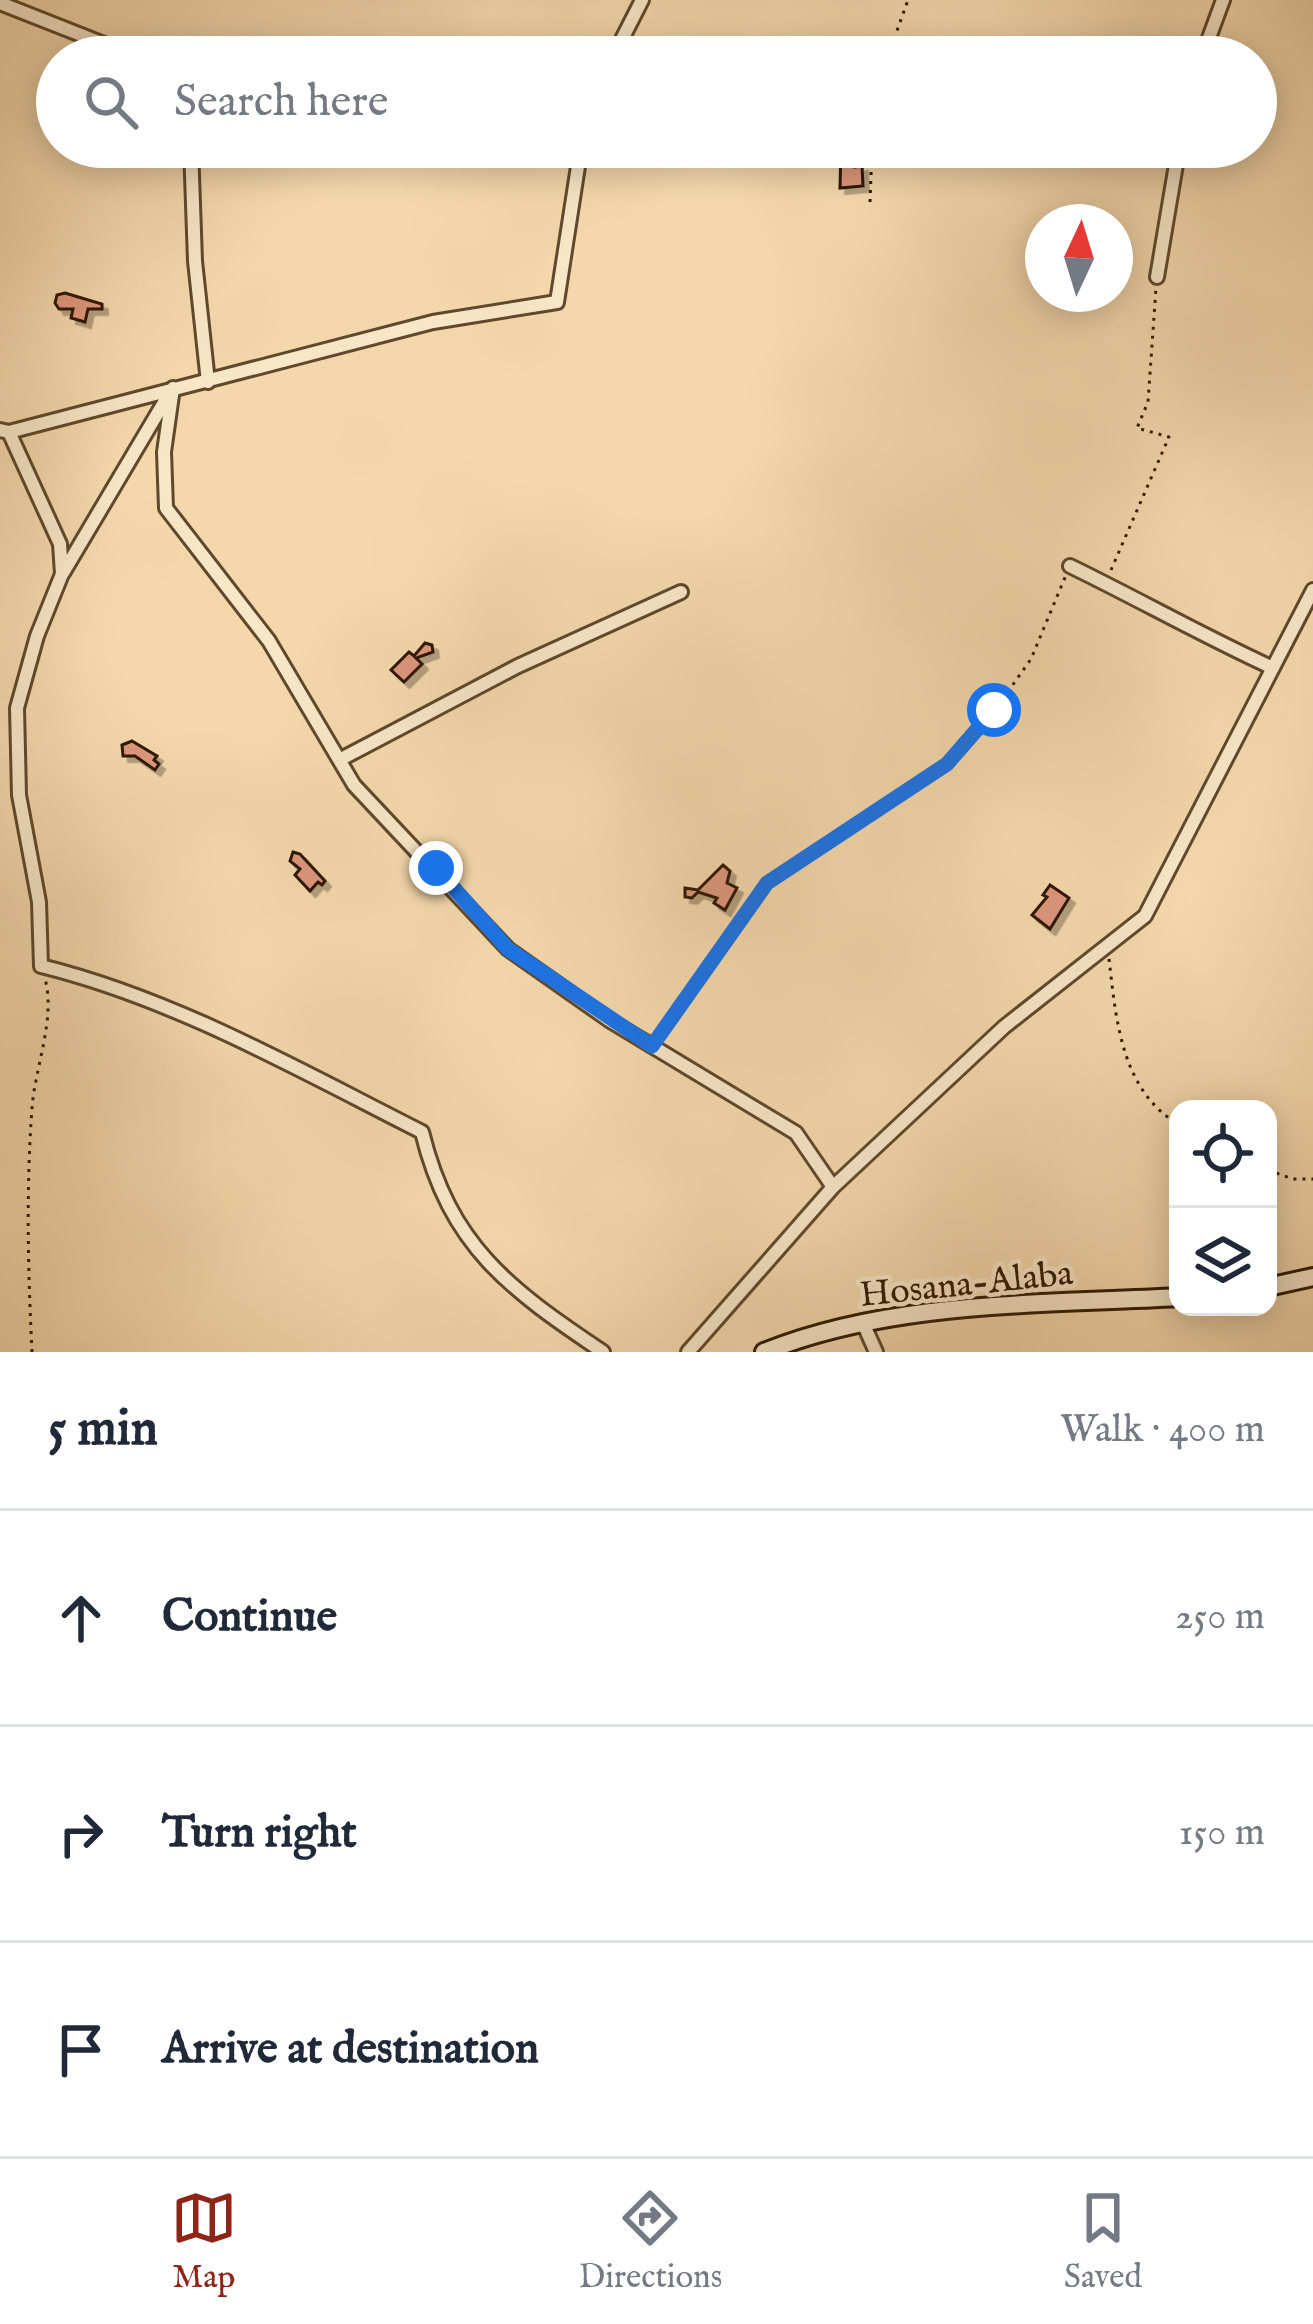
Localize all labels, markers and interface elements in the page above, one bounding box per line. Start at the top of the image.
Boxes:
search box [36,36,1277,168]
icon: search [78,69,144,135]
text: Search here [174,74,388,131]
north arrow [1025,204,1133,312]
route start [967,683,1021,737]
route end [409,841,463,895]
map controls [1169,1100,1277,1316]
button: locate [1169,1100,1277,1208]
button: layers [1169,1208,1277,1316]
street label: Hosana-Alaba [858,1251,1076,1319]
text: 5 min [48,1398,158,1463]
text: Walk · 400 m [1060,1406,1265,1455]
icon: ahead [48,1585,114,1651]
text: Continue [162,1589,337,1646]
text: 250 m [1175,1593,1265,1642]
icon: right [48,1801,114,1867]
text: Turn right [162,1805,357,1862]
text: 150 m [1179,1809,1265,1858]
icon: arrive [48,2017,114,2083]
text: Arrive at destination [162,2021,539,2078]
tab: Map [171,2185,237,2299]
tab: Directions [579,2185,722,2299]
tab: Saved [1064,2185,1142,2299]

